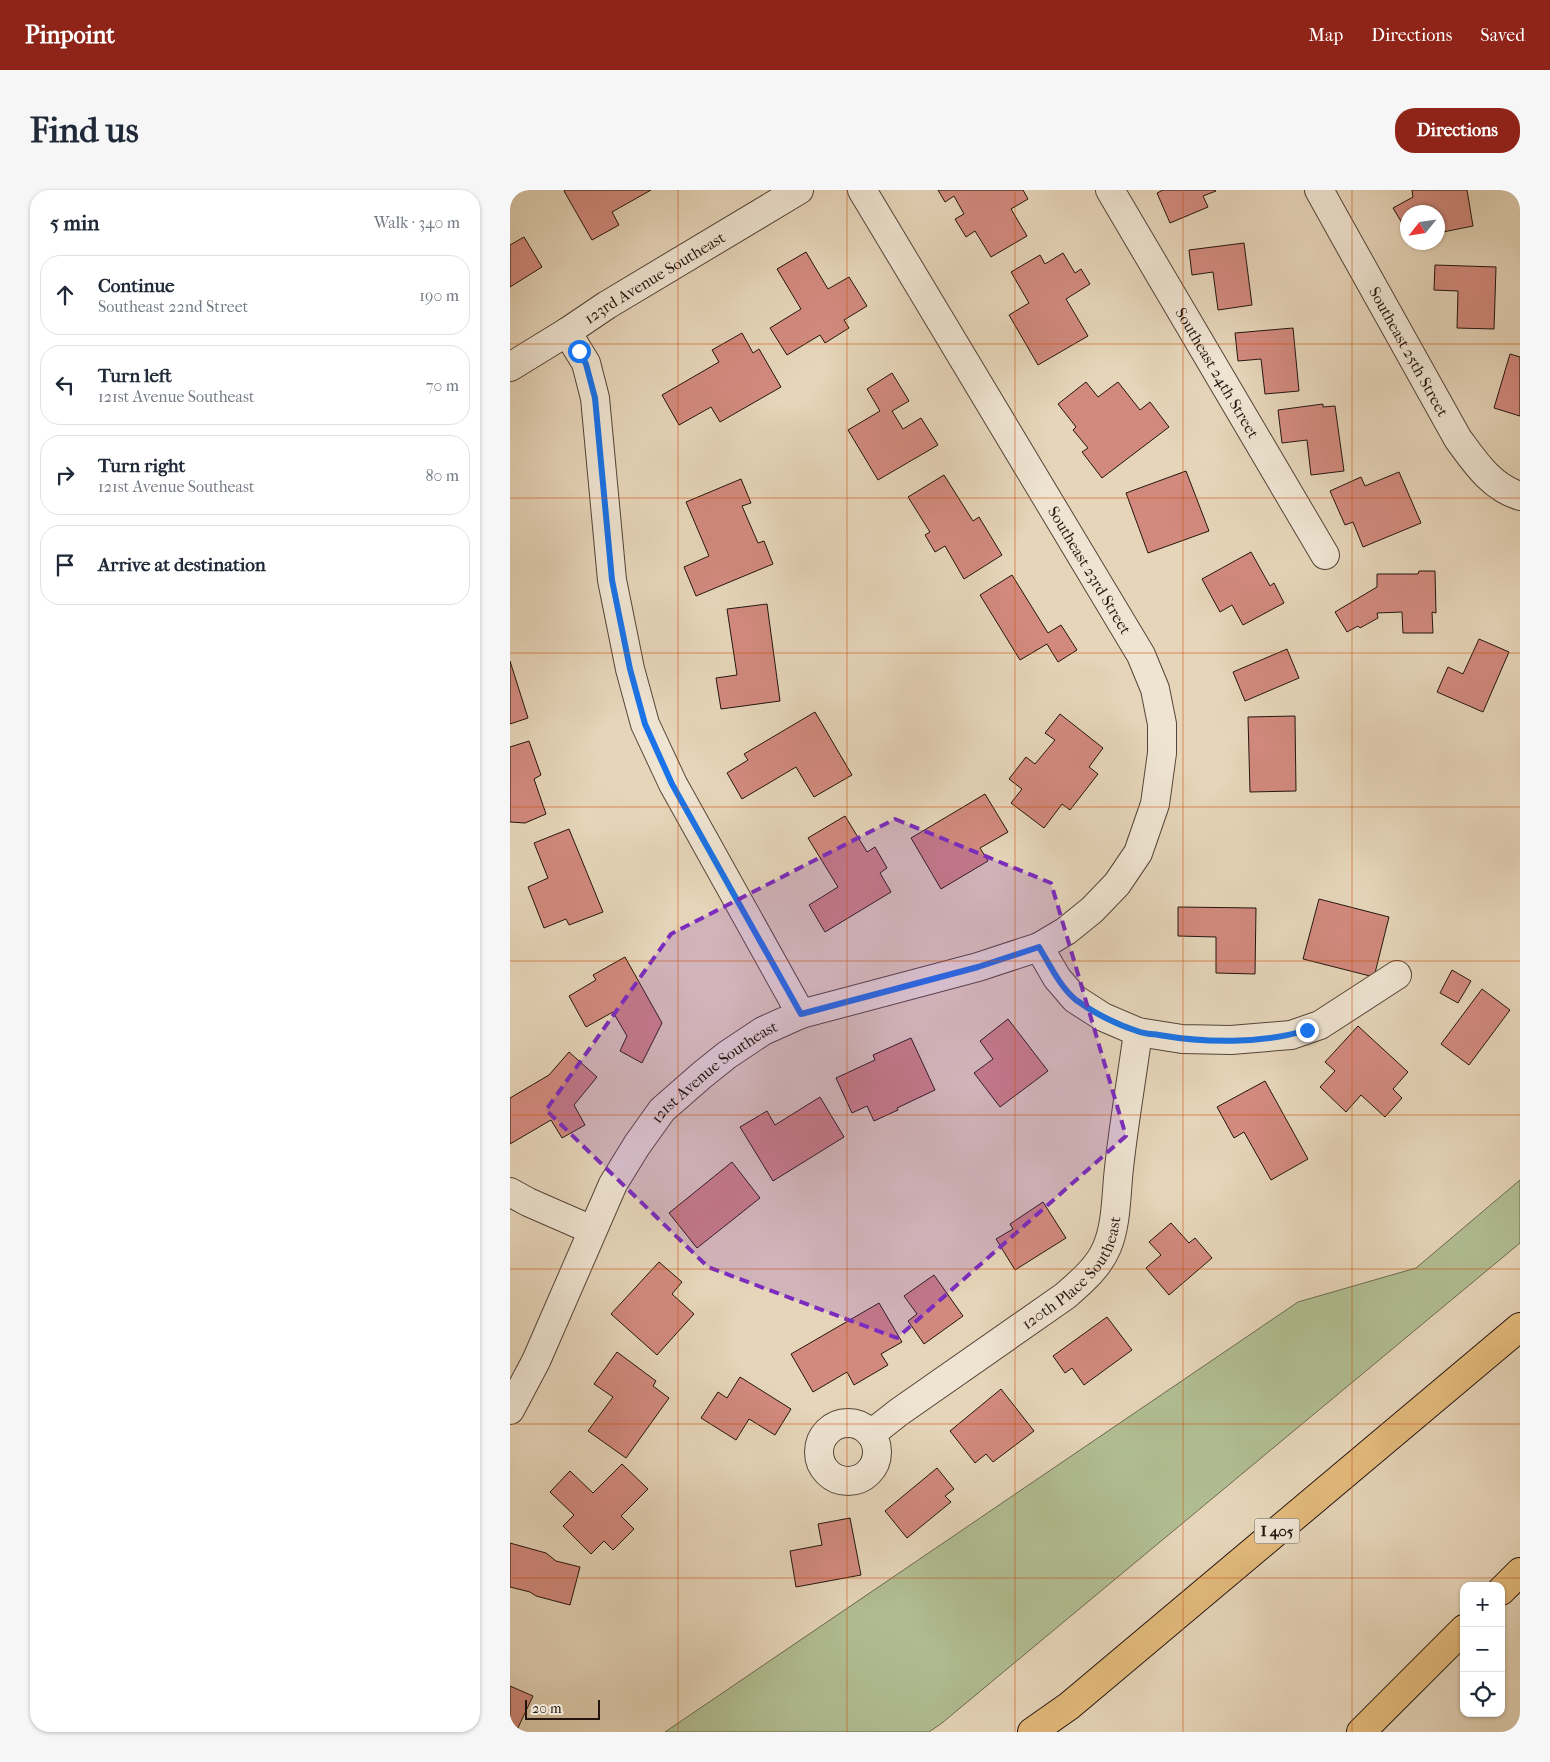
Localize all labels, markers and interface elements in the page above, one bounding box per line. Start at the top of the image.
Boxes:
text: Pinpoint [25,21,115,49]
text: Map [1309,25,1343,46]
text: Directions [1371,25,1452,46]
text: Saved [1480,25,1525,46]
button: Directions [1395,108,1520,153]
text: Find us [30,110,139,151]
north arrow [1400,205,1445,250]
text: 5 min [50,211,99,235]
text: Walk · 340 m [374,213,460,232]
street label: 123rd Avenue Southeast [581,228,729,328]
text: Continue [98,275,174,297]
icon: ahead [51,281,79,309]
street label: Southeast 25th Street [1365,283,1453,420]
text: 190 m [419,286,459,305]
text: Southeast 22nd Street [98,297,248,316]
street label: Southeast 24th Street [1171,304,1263,442]
route start [568,340,591,363]
text: Turn left [98,365,172,387]
icon: left [51,371,79,399]
text: 70 m [426,376,459,395]
text: 121st Avenue Southeast [98,387,255,406]
text: Turn right [98,455,185,477]
icon: right [51,461,79,489]
text: 80 m [425,466,459,485]
text: 121st Avenue Southeast [98,477,255,496]
street label: Southeast 23rd Street [1044,503,1135,638]
icon: arrive [51,551,79,579]
text: Arrive at destination [98,554,266,576]
street label: 121st Avenue Southeast [647,1017,781,1127]
route end [1296,1019,1319,1042]
street label: 120th Place Southeast [1018,1215,1125,1333]
road number: I 405 [1254,1518,1300,1544]
map controls [1460,1582,1505,1717]
button: + [1460,1582,1505,1627]
button: − [1460,1627,1505,1672]
button: locate [1460,1672,1505,1717]
scale bar [525,1697,600,1720]
text: 20 m [532,1700,562,1717]

